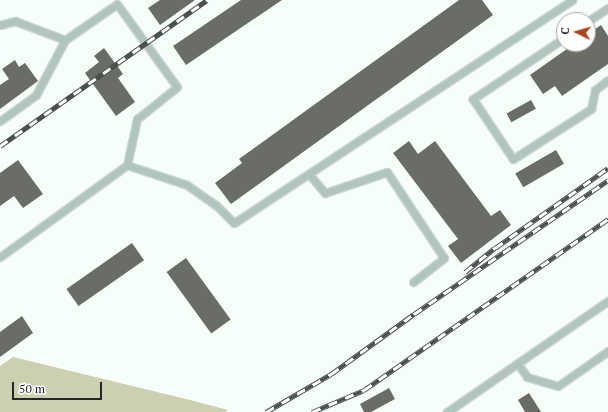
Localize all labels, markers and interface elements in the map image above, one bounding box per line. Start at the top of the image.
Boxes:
north arrow [556,12,596,52]
text: С [558,27,572,35]
scale bar [14,374,104,400]
text: 50 m [19,381,45,396]

